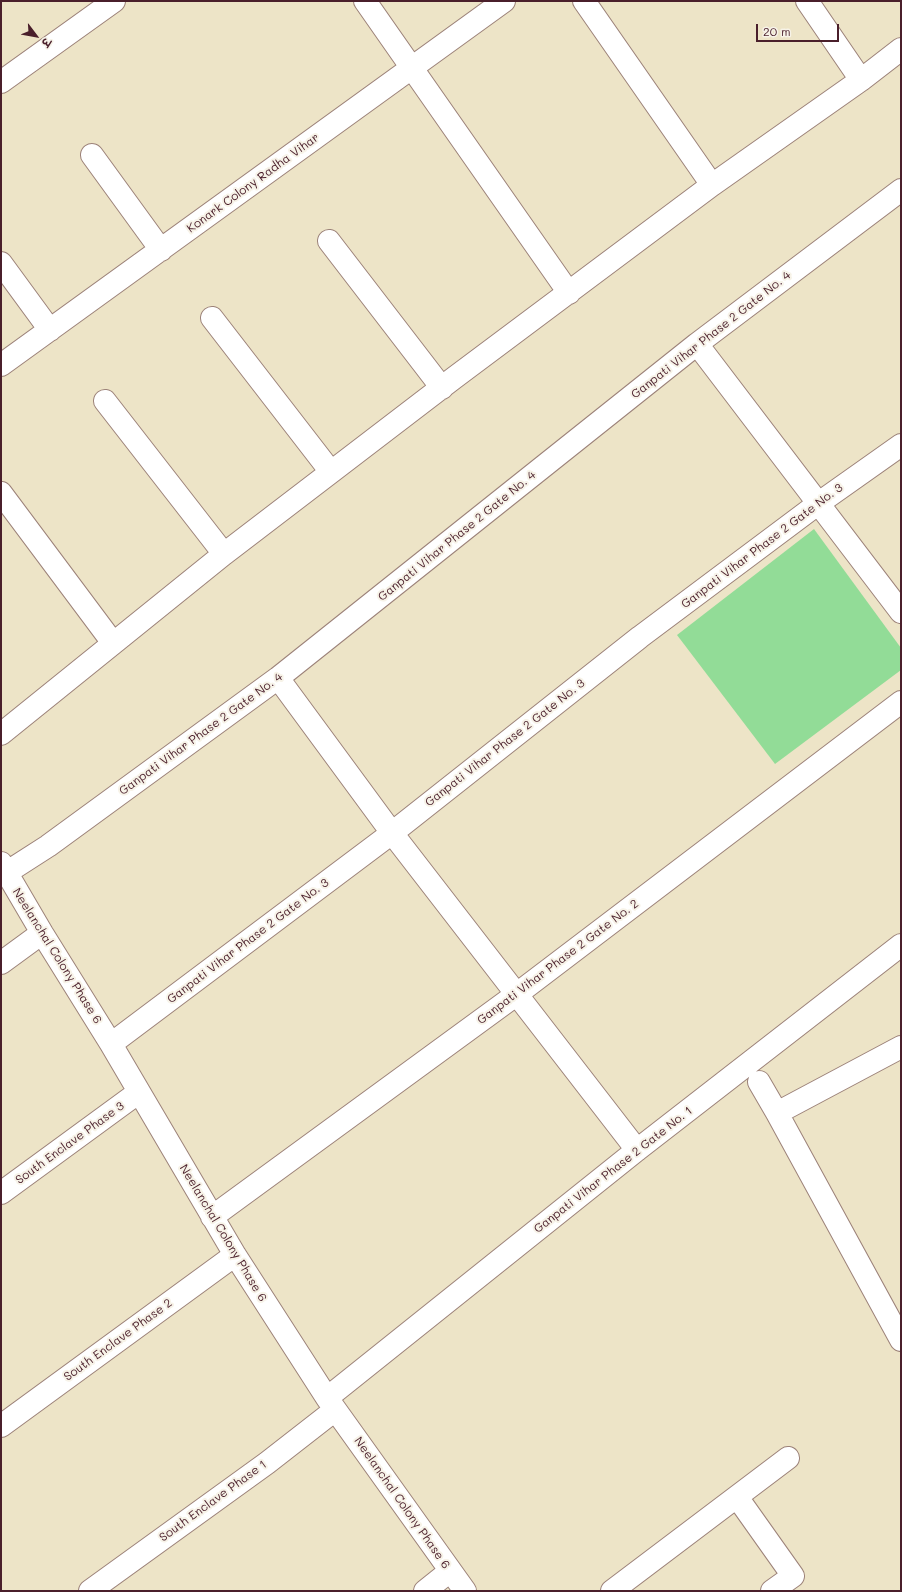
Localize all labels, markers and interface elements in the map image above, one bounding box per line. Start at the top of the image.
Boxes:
north arrow [16,16,56,56]
scale bar [758,16,841,42]
text: 20 m [763,23,791,39]
text: उ [38,36,55,50]
street label: Konark Colony Radha Vihar [184,130,322,236]
street label: Ganpati Vihar Phase 2 Gate No. 4 [628,268,794,402]
street label: Ganpati Vihar Phase 2 Gate No. 4 [375,468,539,604]
street label: Ganpati Vihar Phase 2 Gate No. 3 [678,480,846,612]
street label: Ganpati Vihar Phase 2 Gate No. 4 [116,670,286,798]
street label: Ganpati Vihar Phase 2 Gate No. 3 [422,676,588,810]
street label: Ganpati Vihar Phase 2 Gate No. 3 [164,875,332,1007]
street label: Neelanchal Colony Phase 6 [9,885,105,1027]
street label: Ganpati Vihar Phase 2 Gate No. 2 [474,897,642,1027]
street label: South Enclave Phase 3 [13,1099,127,1187]
street label: Ganpati Vihar Phase 2 Gate No. 1 [531,1104,695,1236]
street label: Neelanchal Colony Phase 6 [176,1162,270,1304]
street label: South Enclave Phase 2 [61,1296,175,1384]
street label: Neelanchal Colony Phase 6 [351,1434,453,1572]
street label: South Enclave Phase 1 [157,1457,269,1545]

